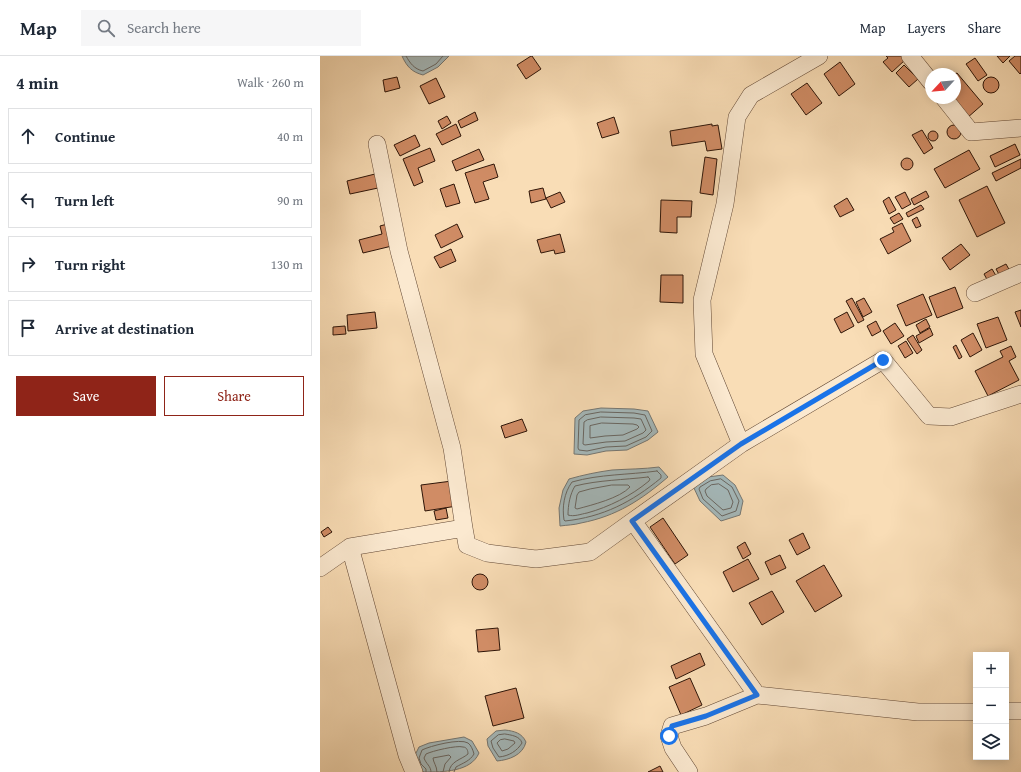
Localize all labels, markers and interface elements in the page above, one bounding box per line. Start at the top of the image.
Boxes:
search box [81,10,361,46]
text: Map [20,14,57,42]
icon: search [95,17,117,39]
text: Search here [127,17,201,38]
text: Map [860,18,886,38]
text: Layers [908,18,946,38]
text: Share [968,18,1001,38]
north arrow [925,68,961,104]
text: 4 min [16,70,58,95]
text: Walk · 260 m [237,73,304,92]
icon: ahead [17,125,39,147]
text: Continue [55,126,116,147]
text: 40 m [277,127,303,146]
icon: left [17,189,39,211]
text: Turn left [55,190,114,211]
text: 90 m [277,191,303,210]
icon: right [17,253,39,275]
text: Turn right [55,254,126,275]
text: 130 m [271,255,303,274]
icon: arrive [17,317,39,339]
text: Arrive at destination [55,318,194,339]
route end [874,351,892,369]
button: Save [16,376,156,416]
button: Share [164,376,304,416]
map controls [973,652,1009,760]
button: + [973,652,1009,688]
button: − [973,688,1009,724]
button: layers [973,724,1009,760]
route start [660,727,678,745]

